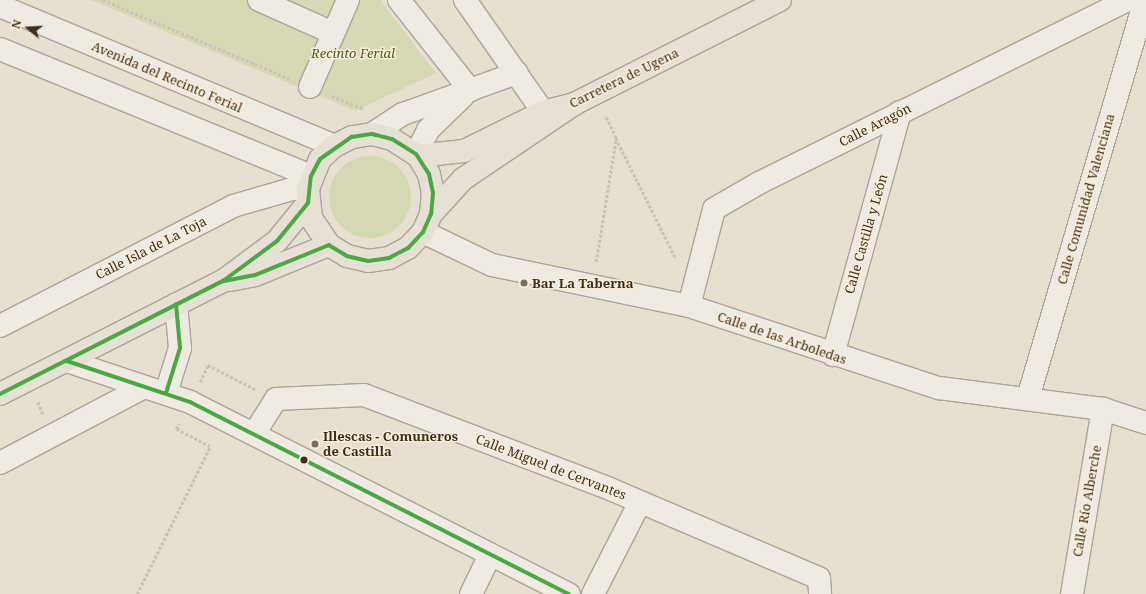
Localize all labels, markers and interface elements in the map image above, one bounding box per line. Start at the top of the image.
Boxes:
north arrow [8,8,48,48]
text: N [8,18,25,31]
street label: Avenida del Recinto Ferial [89,38,245,116]
park label: Recinto Ferial [311,45,395,61]
street label: Carretera de Ugena [567,45,681,111]
street label: Calle Aragón [836,100,914,150]
street label: Calle Comunidad Valenciana [1054,112,1118,286]
street label: Calle Castilla y León [841,172,891,296]
street label: Calle Isla de La Toja [93,213,209,283]
place label: Bar La Taberna [532,275,633,291]
marker: Bar La Taberna [519,278,529,288]
street label: Calle de las Arboledas [715,309,849,367]
place label: Illescas - Comuneros de Castilla [323,429,458,460]
street label: Calle Miguel de Cervantes [474,431,628,503]
marker: Illescas - Comuneros de Castilla [310,439,320,449]
street label: Calle Río Alberche [1069,444,1105,558]
unlabelled marker [299,455,309,465]

